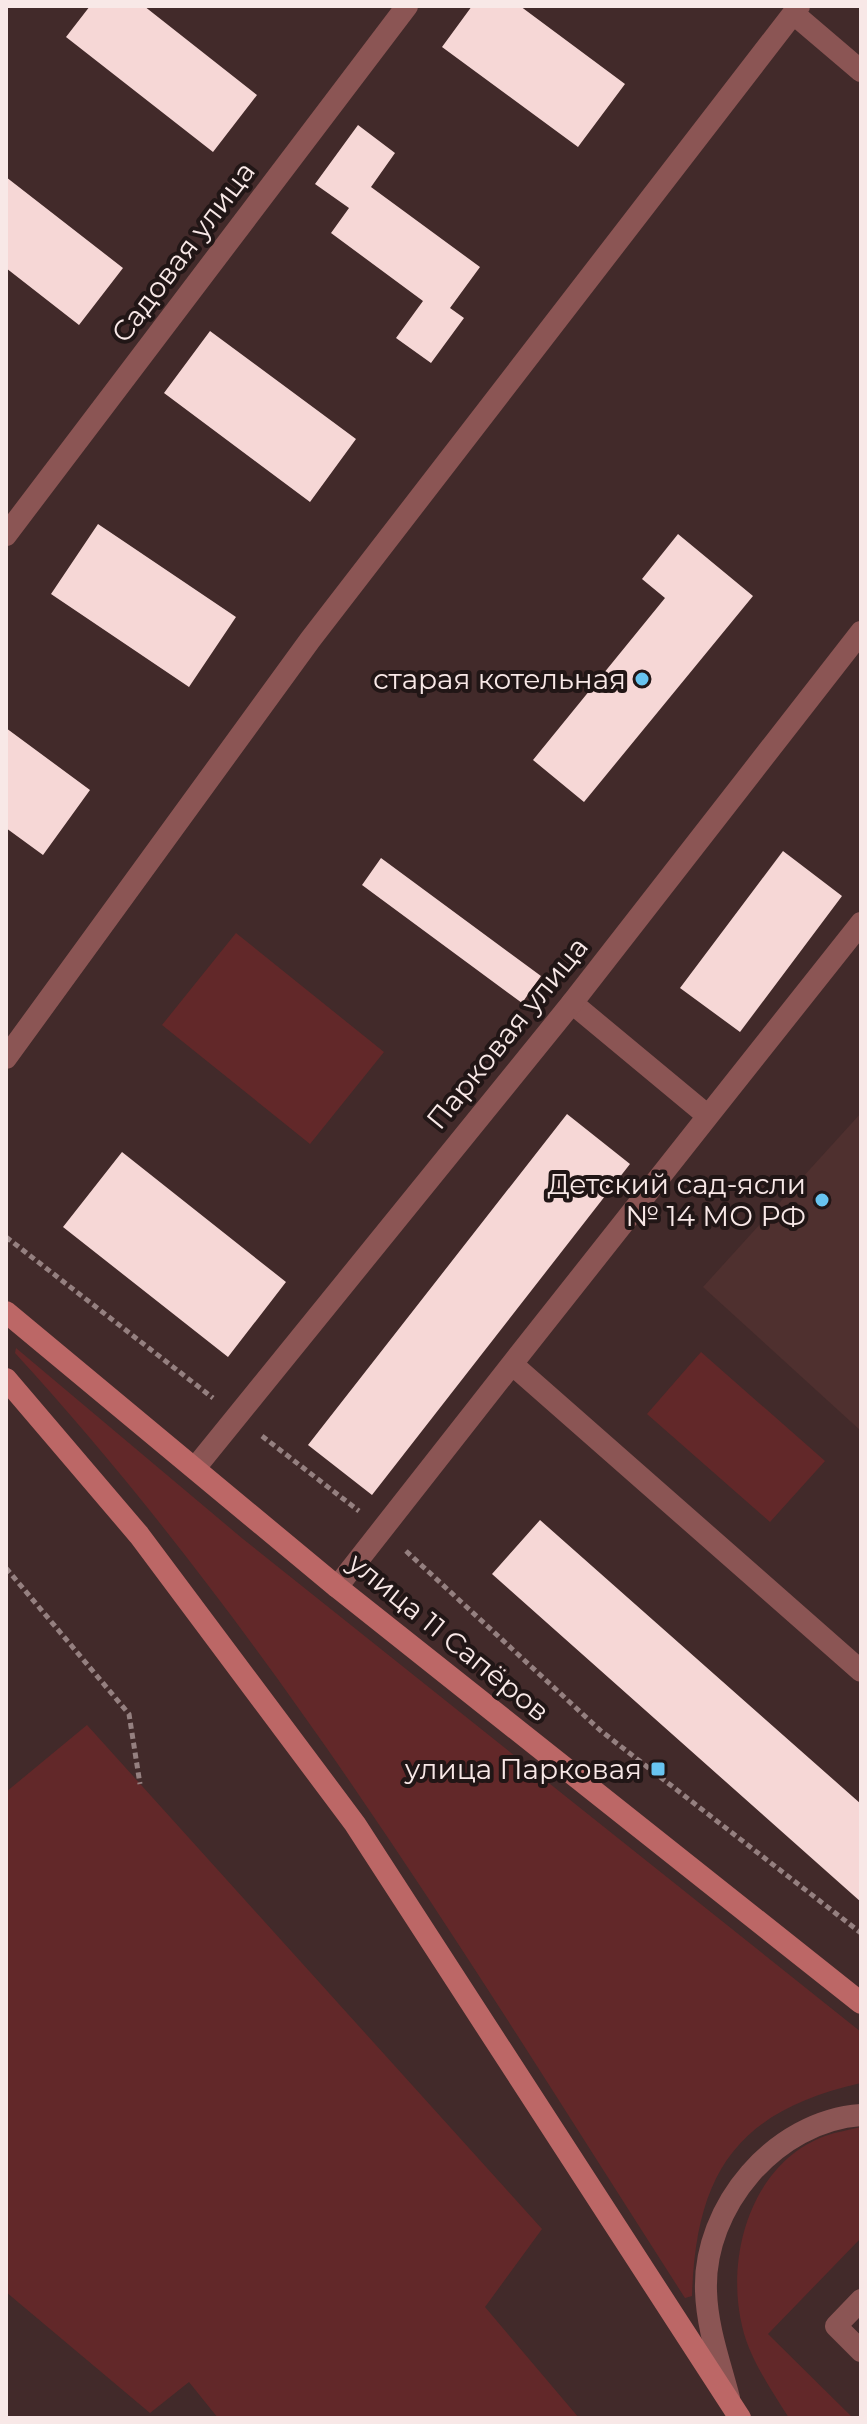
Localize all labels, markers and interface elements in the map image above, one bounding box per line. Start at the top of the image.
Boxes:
street label: Садовая улица [104,155,262,349]
place label: старая котельная [373,662,626,696]
marker: старая котельная [633,670,651,688]
street label: Парковая улица [419,930,595,1136]
place label: Детский сад-ясли № 14 МО РФ [547,1167,806,1233]
marker: Детский сад-ясли № 14 МО РФ [813,1191,831,1209]
street label: улица 11 Сапёров [341,1545,556,1728]
place label: улица Парковая [404,1752,642,1786]
marker: улица Парковая [649,1760,667,1778]

